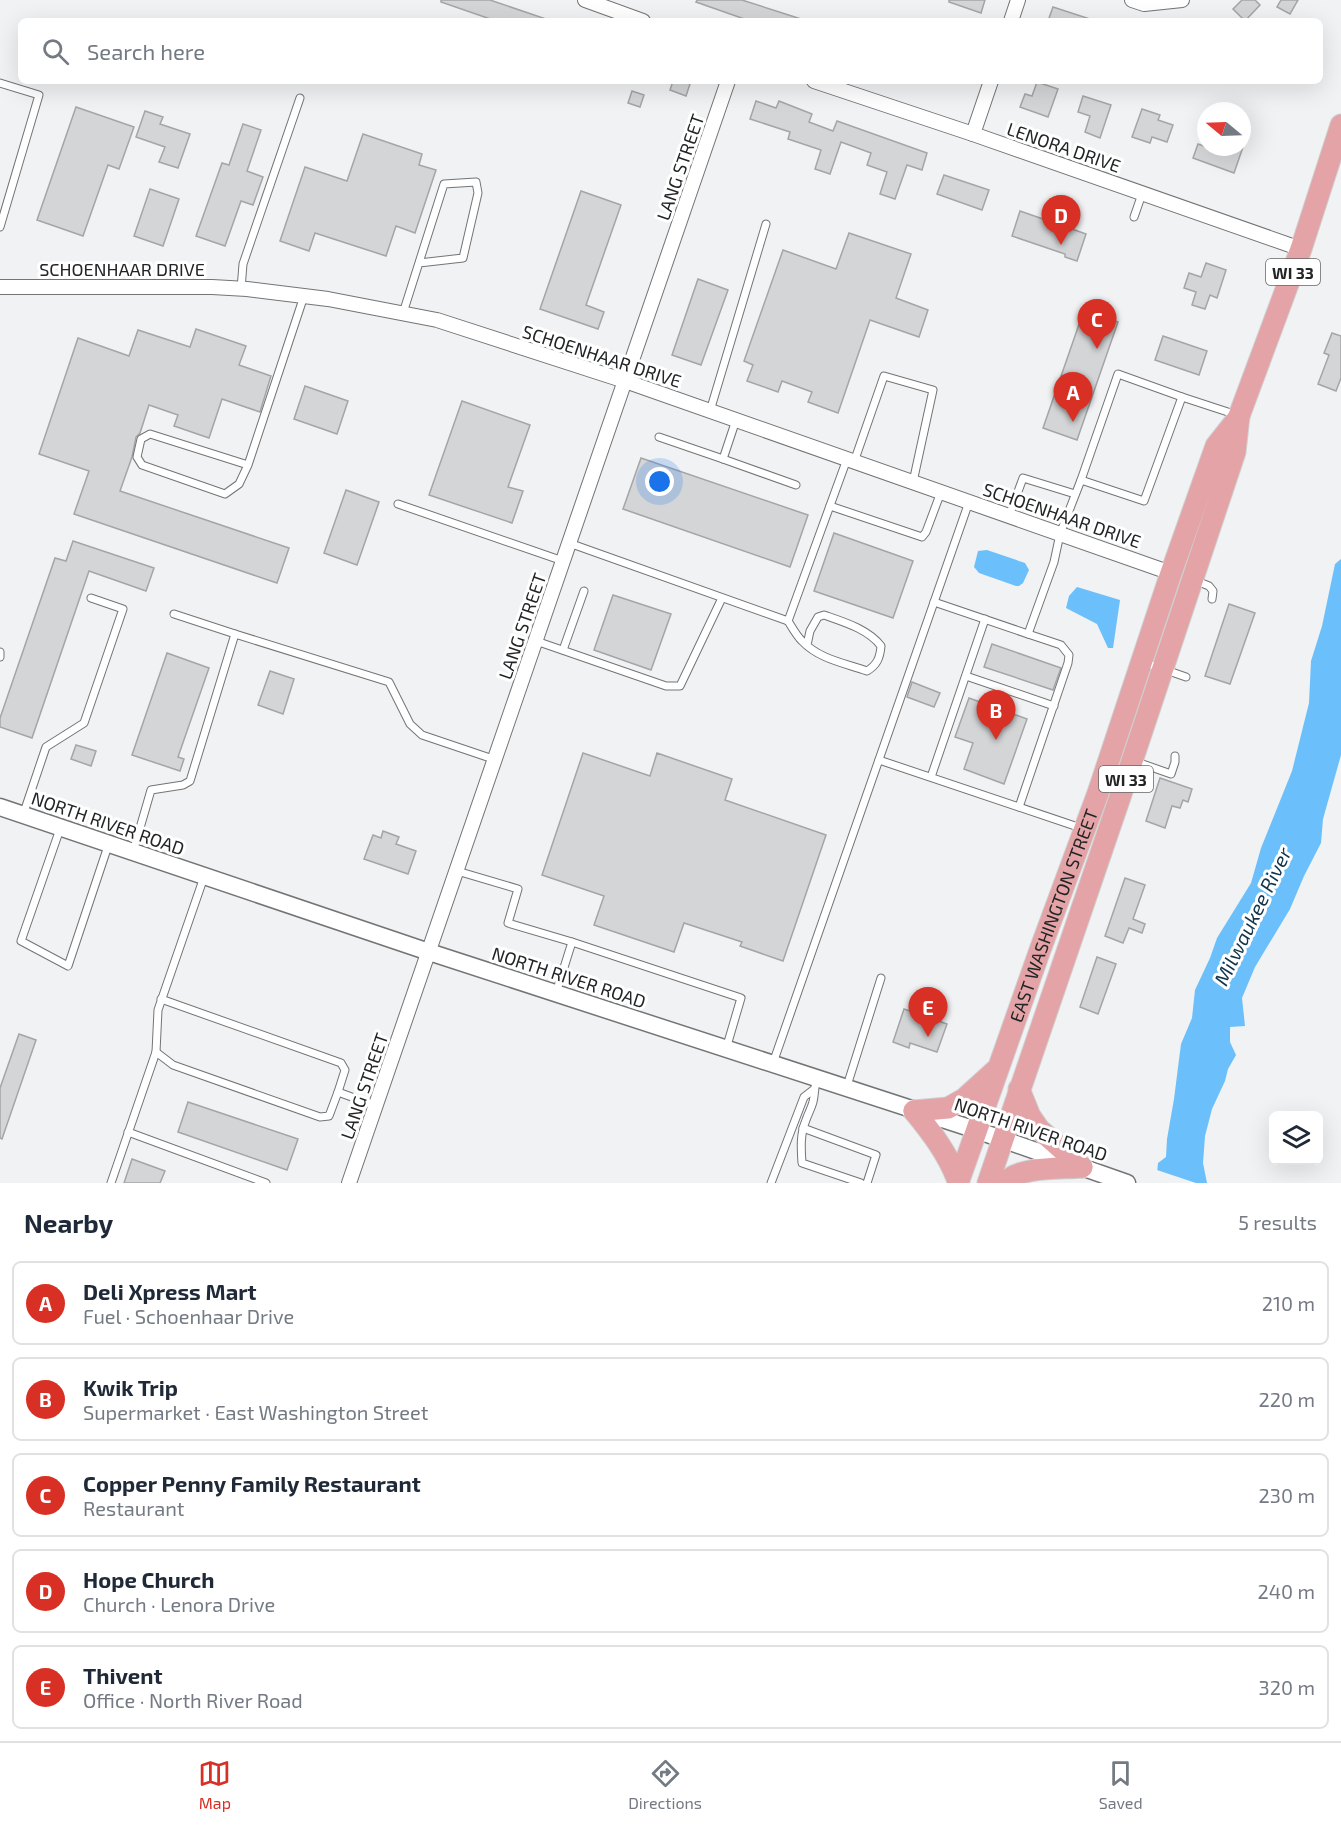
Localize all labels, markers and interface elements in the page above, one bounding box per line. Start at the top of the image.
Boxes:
search box [18,18,1323,84]
icon: search [39,35,72,68]
text: Search here [87,38,205,64]
north arrow [1197,102,1251,156]
street label: LANG STREET [652,111,709,223]
street label: LENORA DRIVE [1004,117,1124,177]
pin: D [1042,196,1080,245]
street label: SCHOENHAAR DRIVE [39,258,205,280]
road number: WI 33 [1266,259,1320,285]
pin: C [1078,300,1116,349]
street label: SCHOENHAAR DRIVE [520,320,684,392]
pin: A [1054,372,1092,422]
your location [645,467,674,496]
street label: SCHOENHAAR DRIVE [980,478,1144,552]
street label: LANG STREET [494,570,551,682]
pin: B [976,690,1016,740]
road number: WI 33 [1099,766,1153,792]
street label: NORTH RIVER ROAD [29,786,187,860]
street label: EAST WASHINGTON STREET [1005,805,1102,1025]
water label: Milwaukee River [1208,842,1296,989]
street label: NORTH RIVER ROAD [489,942,649,1012]
pin: E [908,988,948,1037]
street label: LANG STREET [336,1030,393,1142]
street label: NORTH RIVER ROAD [952,1092,1110,1166]
map controls [1269,1111,1323,1165]
button: layers [1269,1111,1323,1165]
text: Nearby [24,1207,113,1238]
text: 5 results [1238,1210,1317,1234]
text: Deli Xpress Mart [83,1278,257,1304]
text: A [39,1291,52,1315]
text: 210 m [1262,1291,1315,1315]
text: Fuel · Schoenhaar Drive [83,1304,294,1328]
text: Kwik Trip [83,1374,178,1400]
text: B [39,1387,52,1411]
text: 220 m [1258,1387,1315,1411]
text: Supermarket · East Washington Street [83,1400,428,1424]
text: Copper Penny Family Restaurant [83,1470,421,1496]
text: C [40,1483,51,1507]
text: 230 m [1259,1483,1315,1507]
text: Restaurant [83,1496,184,1520]
text: Hope Church [83,1566,214,1592]
text: D [39,1579,52,1603]
text: 240 m [1257,1579,1315,1603]
text: Church · Lenora Drive [83,1592,275,1616]
text: Thivent [83,1662,162,1688]
text: E [40,1675,51,1699]
text: 320 m [1259,1675,1315,1699]
text: Office · North River Road [83,1688,303,1712]
tab: Map [198,1757,231,1812]
tab: Directions [628,1757,702,1812]
tab: Saved [1099,1757,1143,1812]

